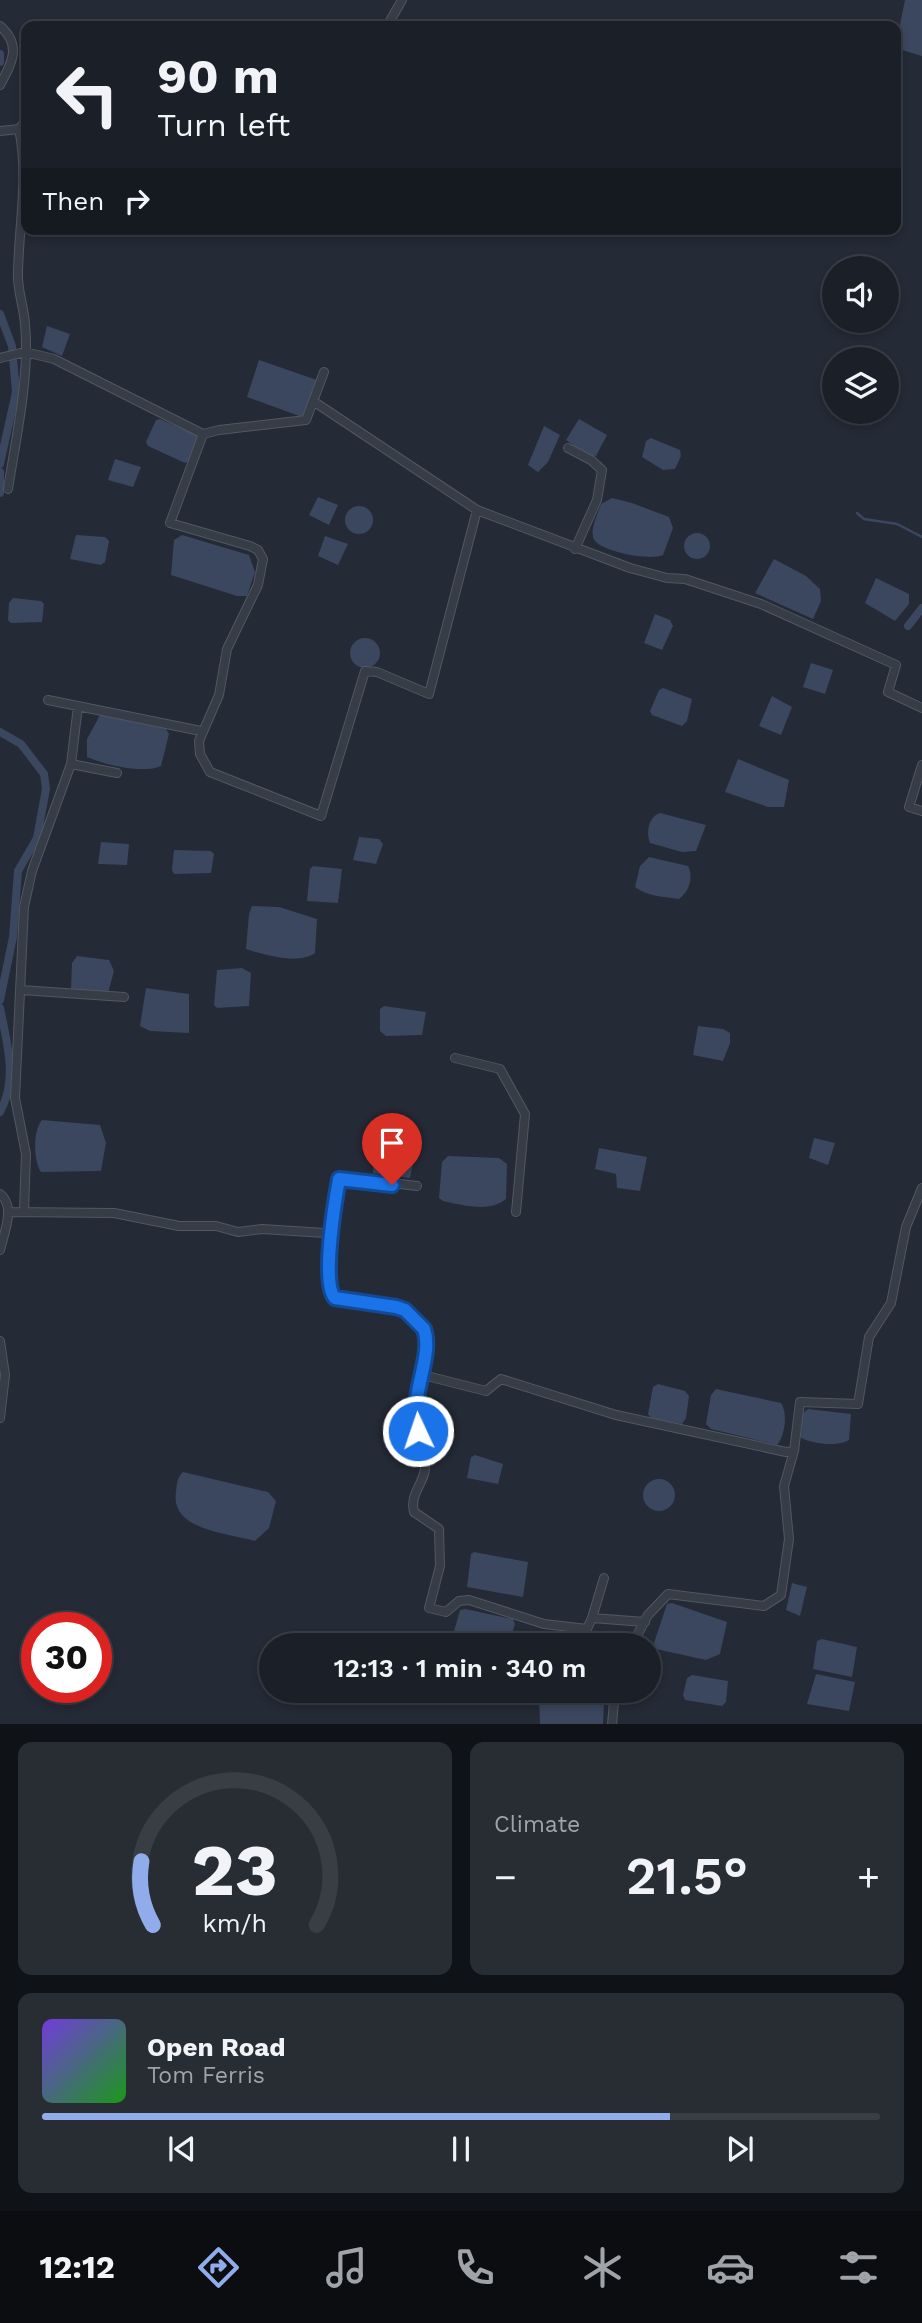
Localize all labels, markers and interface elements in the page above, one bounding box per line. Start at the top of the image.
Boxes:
text: 90 m [157,47,279,105]
icon: left [42,49,133,140]
text: Turn left [157,106,290,144]
icon: right [118,182,156,220]
text: Then [42,186,104,216]
map controls [822,256,899,424]
button: sound [822,256,899,333]
button: layers [822,347,899,424]
pin [362,1113,422,1185]
icon: arrive [373,1124,411,1162]
position arrow [381,1394,455,1468]
speed limit sign: 30 [21,1612,112,1703]
text: 12:13 · 1 min · 340 m [334,1653,586,1683]
text: Climate [494,1811,580,1838]
text: 23 [192,1827,278,1913]
text: 21.5° [626,1846,748,1907]
text: − [494,1855,517,1899]
text: + [857,1855,880,1899]
text: km/h [203,1908,267,1937]
text: Open Road [147,2032,285,2062]
text: Tom Ferris [147,2062,265,2089]
icon: previous [163,2130,201,2168]
icon: pause [442,2130,480,2168]
icon: next [721,2130,759,2168]
icon: directions [194,2243,243,2292]
icon: music [322,2243,371,2292]
icon: phone [450,2243,499,2292]
icon: climate [578,2243,627,2292]
icon: car [706,2243,755,2292]
icon: filters [834,2243,883,2292]
text: 12:12 [39,2248,115,2286]

